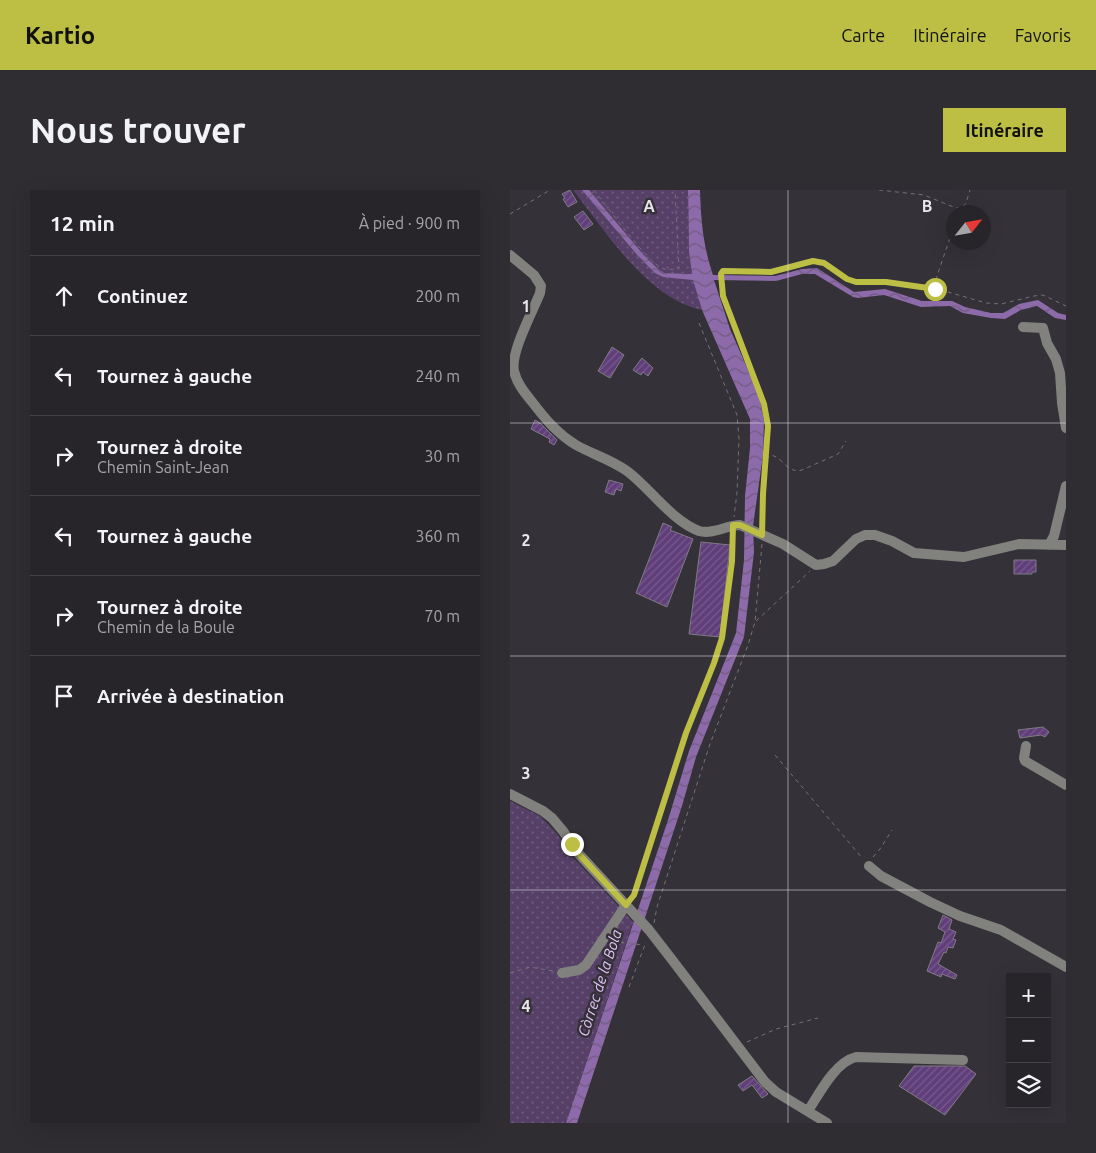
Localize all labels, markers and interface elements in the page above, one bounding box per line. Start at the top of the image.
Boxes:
text: Kartio [25,22,95,49]
text: Carte [841,25,885,45]
text: Itinéraire [913,25,987,45]
text: Favoris [1015,25,1071,45]
button: Itinéraire [943,108,1066,152]
text: Nous trouver [30,110,246,150]
text: A [643,197,655,215]
text: B [922,197,932,215]
north arrow [946,205,991,250]
text: 12 min [50,211,115,235]
text: À pied · 900 m [359,214,460,232]
route start [924,278,947,301]
icon: ahead [50,282,78,310]
text: Continuez [97,285,187,307]
text: 200 m [415,287,460,305]
text: 1 [521,297,531,315]
icon: left [50,362,78,390]
text: Tournez à gauche [97,365,252,387]
text: 240 m [415,367,460,385]
text: Tournez à droite [97,436,243,458]
icon: right [50,442,78,470]
text: 30 m [424,447,460,465]
text: Chemin Saint-Jean [97,458,229,476]
icon: left [50,522,78,550]
text: Tournez à gauche [97,525,252,547]
text: 360 m [415,527,460,545]
text: 2 [521,531,531,549]
text: Tournez à droite [97,596,243,618]
icon: right [50,602,78,630]
text: 70 m [424,607,460,625]
text: Chemin de la Boule [97,618,235,636]
icon: arrive [50,682,78,710]
text: Arrivée à destination [97,685,284,707]
text: 3 [521,764,531,782]
route end [561,833,584,856]
water label: Còrrec de la Bola [574,927,625,1038]
map controls [1006,973,1051,1108]
button: + [1006,973,1051,1018]
text: 4 [521,997,531,1015]
button: − [1006,1018,1051,1063]
button: layers [1006,1063,1051,1108]

